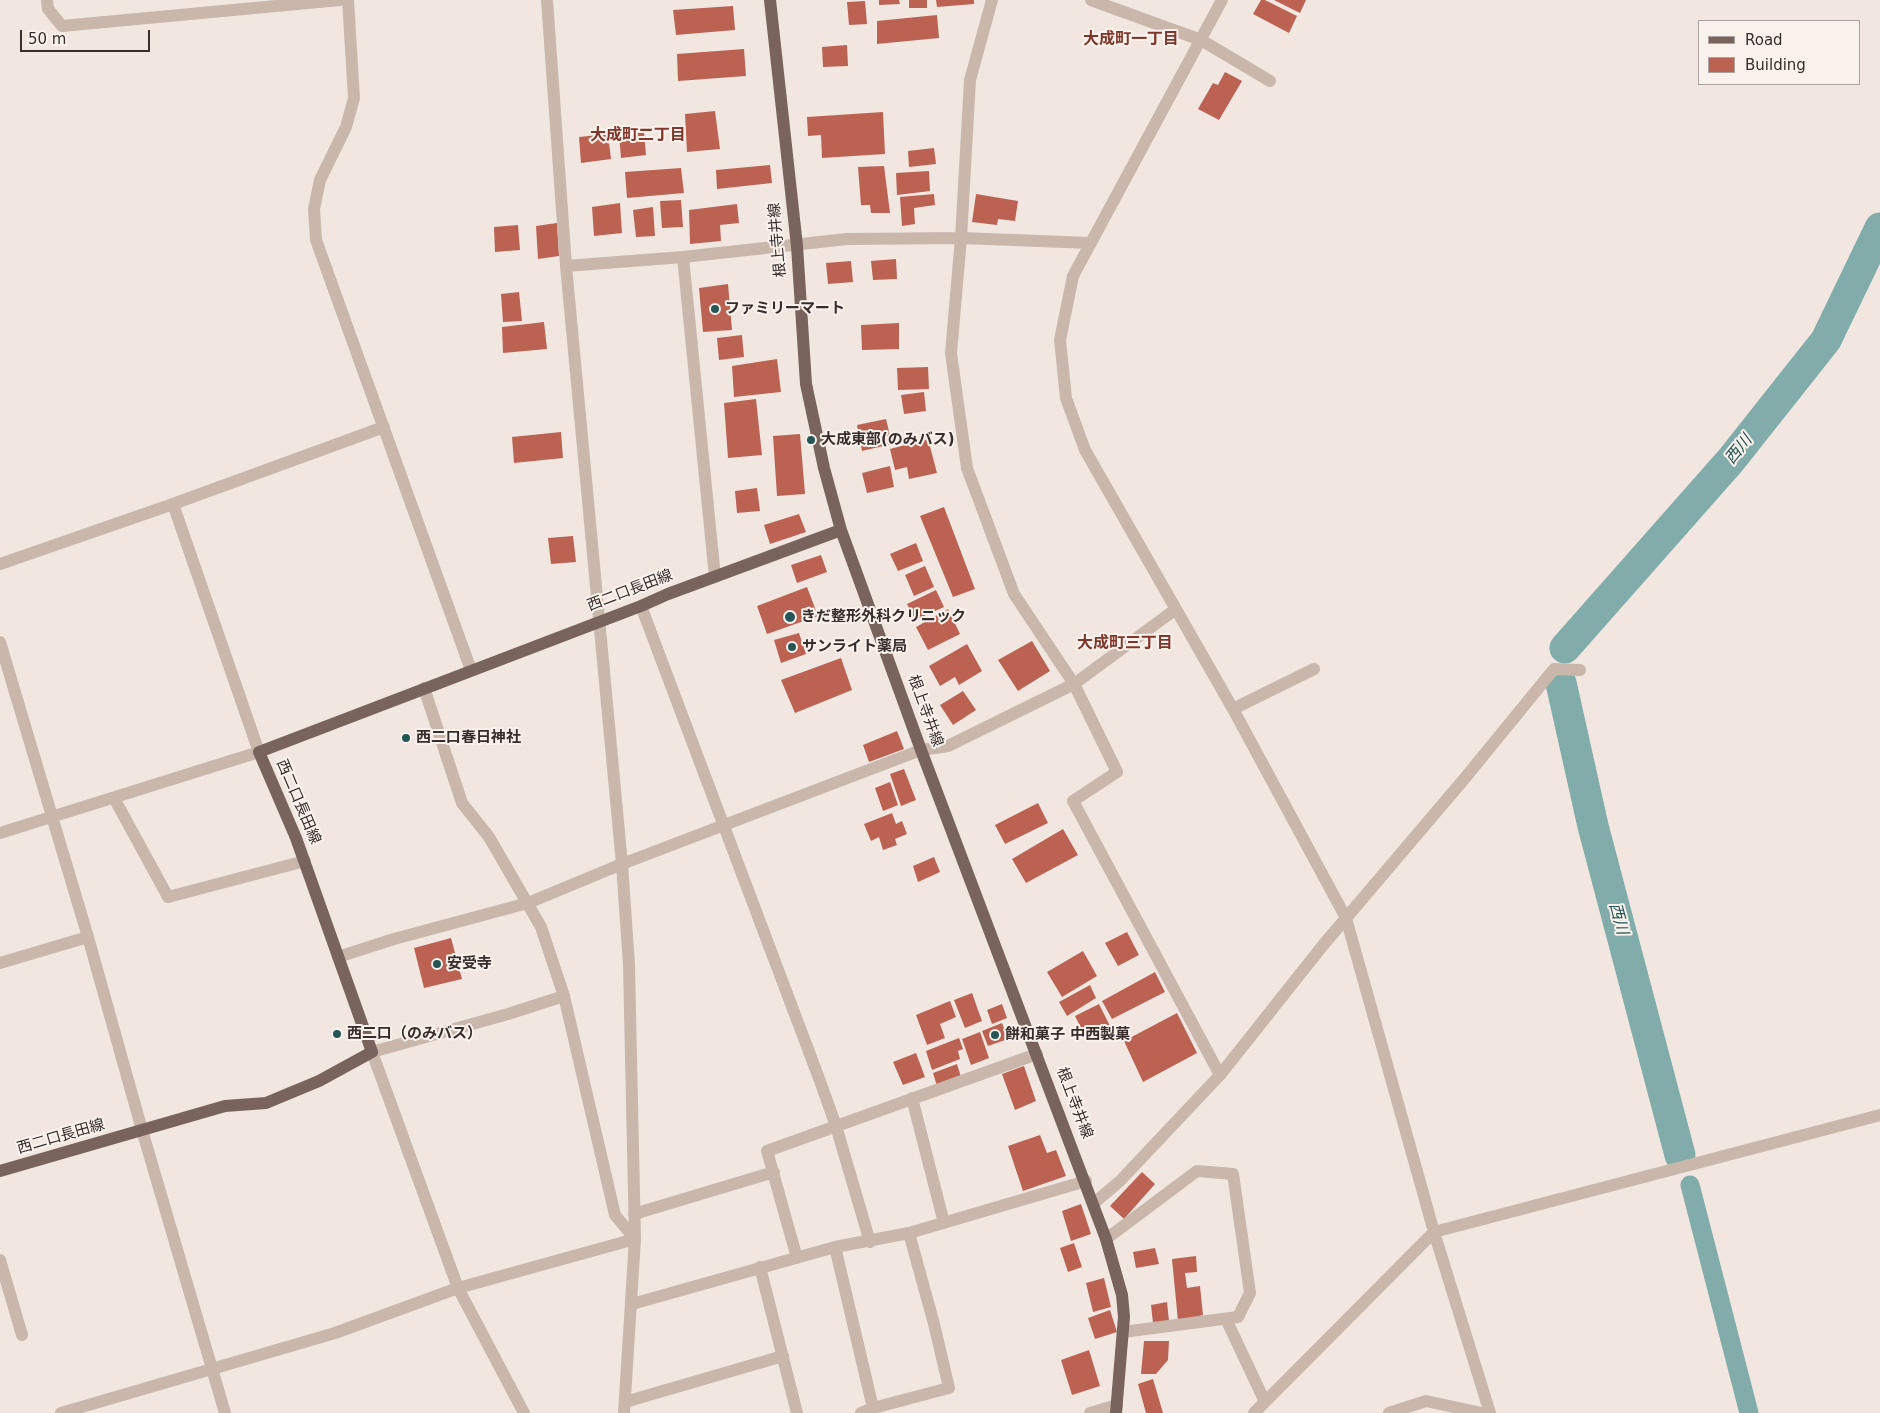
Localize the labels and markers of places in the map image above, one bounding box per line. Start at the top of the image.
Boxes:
place label: ファミリーマート [725,300,845,318]
marker: ファミリーマート [709,303,721,315]
place label: 大成東部(のみバス) [821,431,955,449]
marker: 大成東部(のみバス) [805,434,817,446]
place label: きだ整形外科クリニック [801,608,966,626]
marker: きだ整形外科クリニック [783,610,797,624]
place label: サンライト薬局 [802,638,907,656]
marker: サンライト薬局 [786,641,798,653]
place label: 西二口春日神社 [416,729,521,747]
marker: 西二口春日神社 [400,732,412,744]
place label: 安受寺 [447,955,492,973]
marker: 安受寺 [431,958,443,970]
place label: 西二口（のみバス） [347,1025,482,1043]
place label: 餅和菓子 中西製菓 [1005,1026,1130,1044]
marker: 西二口（のみバス） [331,1028,343,1040]
marker: 餅和菓子 中西製菓 [989,1029,1001,1041]

